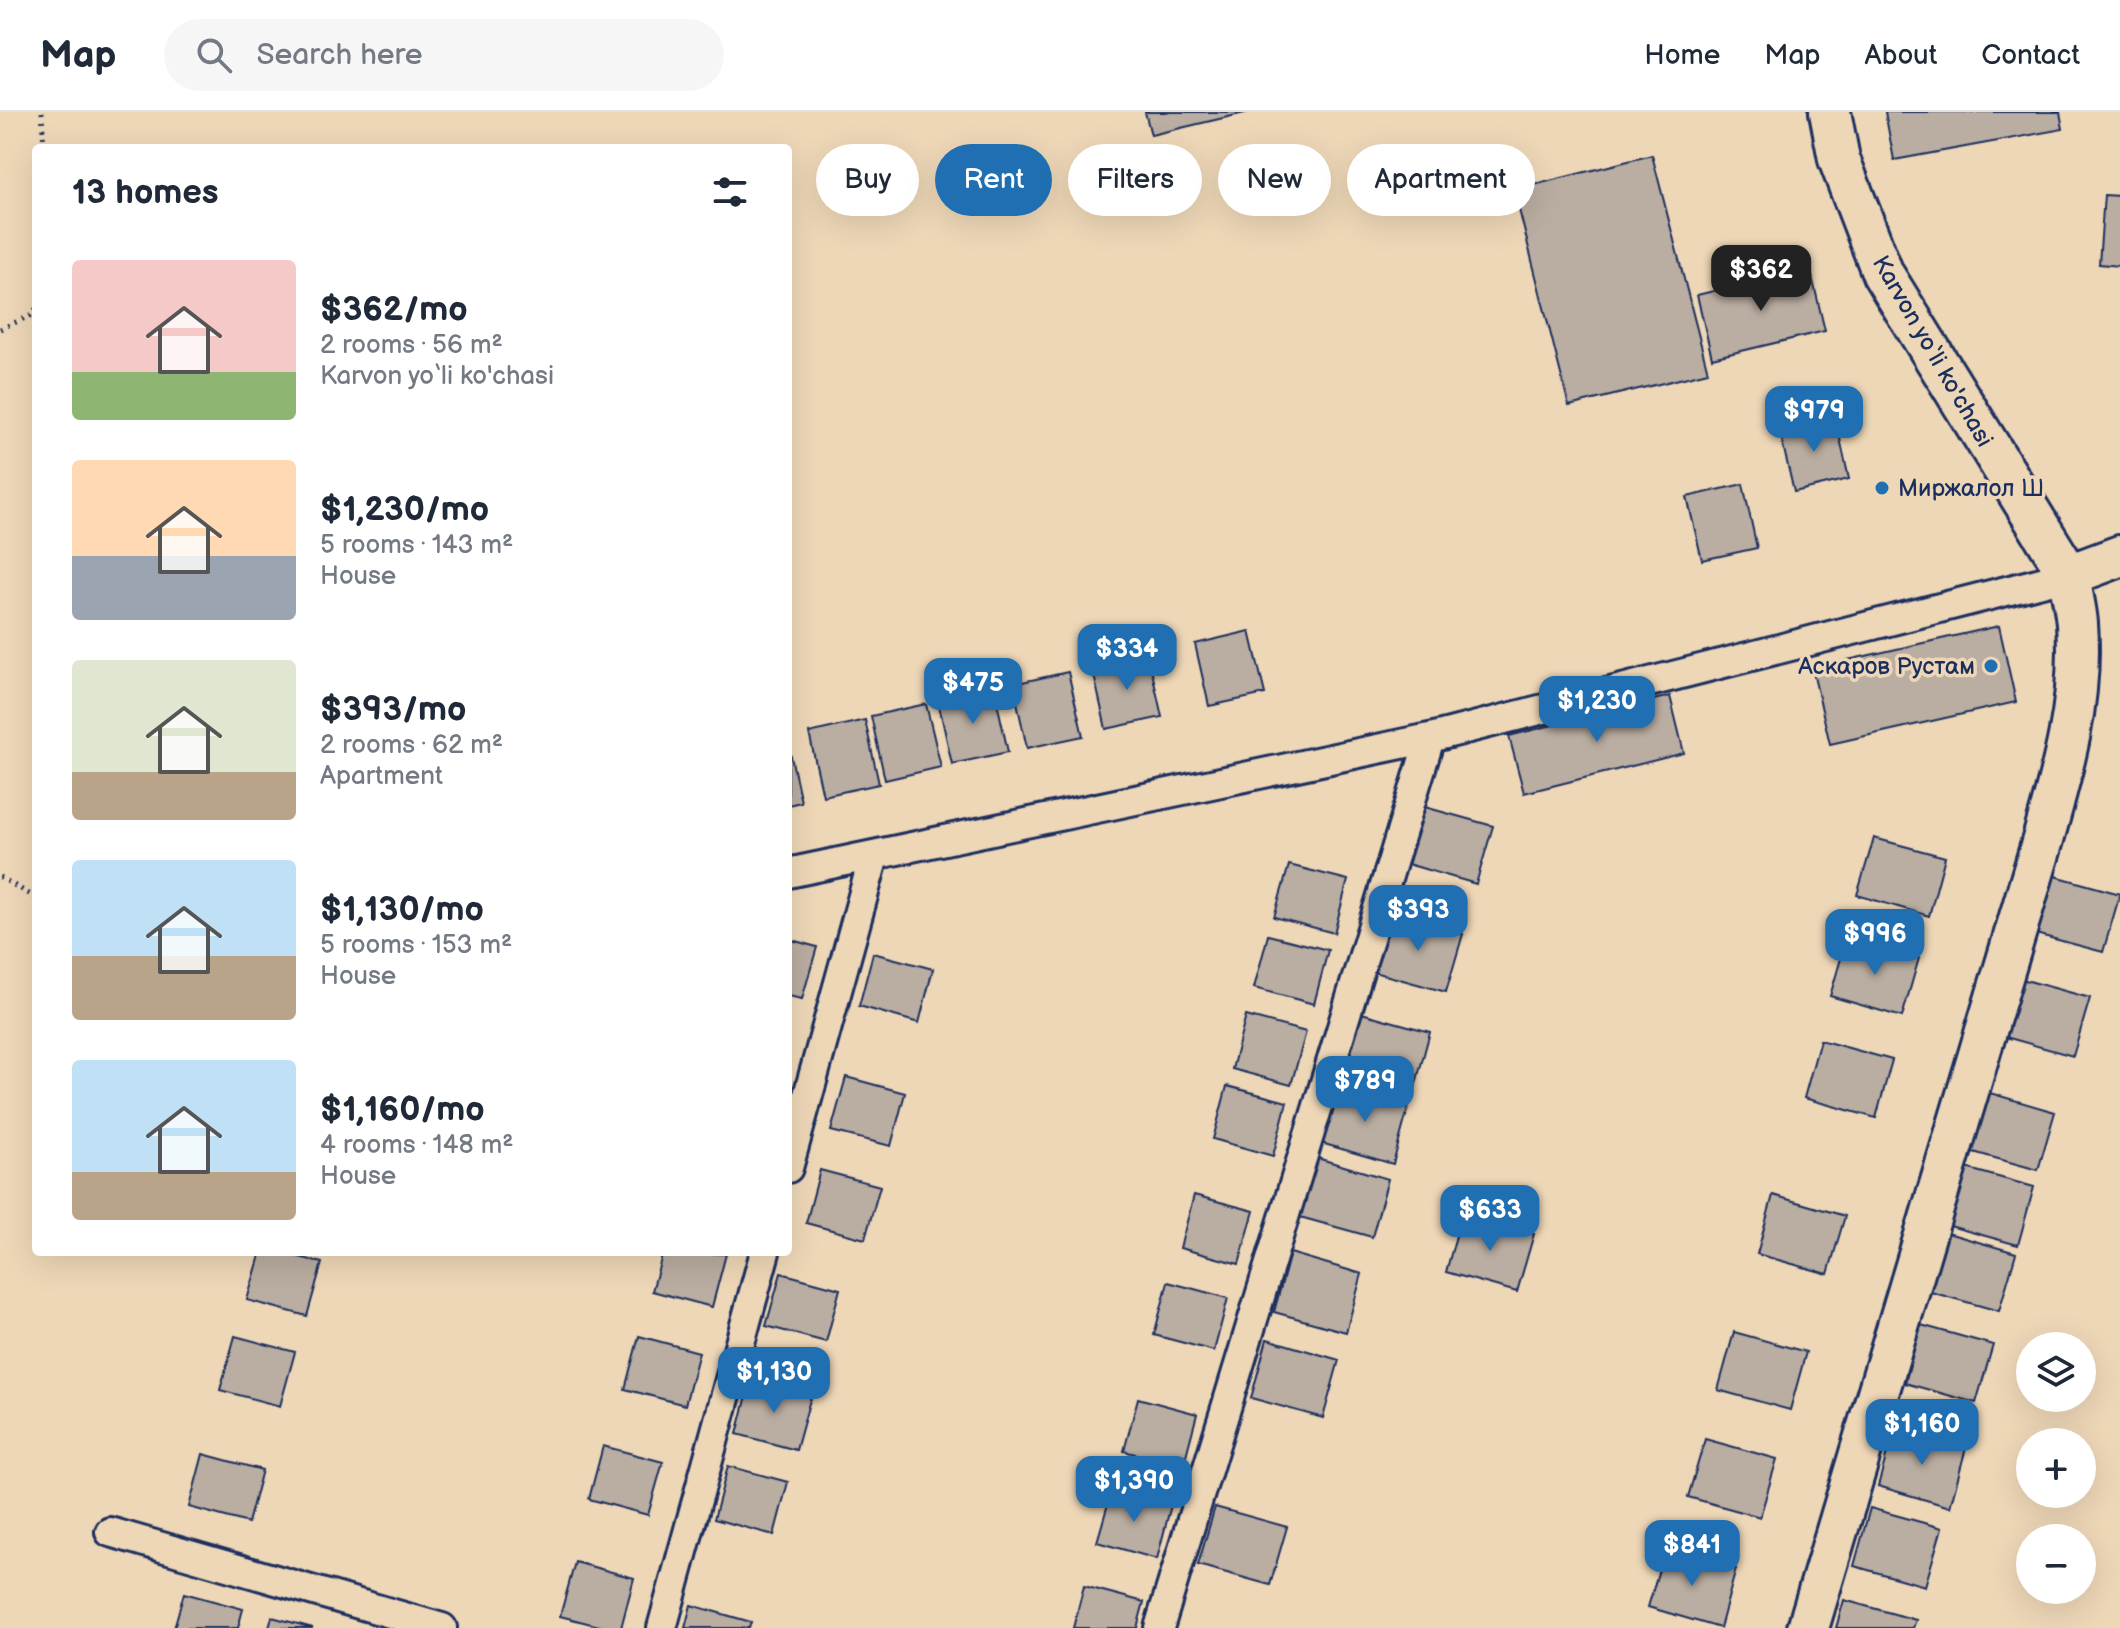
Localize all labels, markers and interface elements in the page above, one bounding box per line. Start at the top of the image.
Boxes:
search box [164,19,724,91]
text: Map [40,33,116,78]
icon: search [192,33,236,77]
text: Search here [256,37,423,73]
text: Home [1644,39,1720,72]
text: Map [1764,39,1821,72]
text: About [1865,39,1937,72]
text: Contact [1981,39,2080,72]
chip: Buy [816,144,919,216]
chip: Rent [935,144,1052,216]
chip: Filters [1068,144,1202,216]
chip: New [1218,144,1331,216]
chip: Apartment [1347,144,1535,216]
icon: filters [708,170,752,214]
text: 13 homes [72,172,219,213]
pin: $362 [1714,245,1808,313]
street label: Karvon yo‘li ko'chasi [1866,250,1999,452]
text: $362 [1729,255,1793,286]
text: $362/mo [320,289,468,330]
icon: home [136,292,232,388]
text: 2 rooms · 56 m² [320,330,503,361]
text: Karvon yo‘li ko'chasi [320,361,554,392]
pin: $979 [1767,386,1861,454]
text: $979 [1783,396,1845,427]
place label: Миржалол Ш [1898,474,2044,503]
marker: Миржалол Ш [1873,479,1891,497]
text: $1,230/mo [320,489,489,530]
icon: home [136,492,232,588]
text: 5 rooms · 143 m² [320,530,513,561]
text: House [320,561,396,592]
pin: $334 [1080,624,1174,692]
text: $334 [1096,634,1158,665]
place label: Аскаров Рустам [1797,652,1975,681]
marker: Аскаров Рустам [1982,657,2000,675]
pin: $475 [926,658,1020,726]
text: $475 [942,668,1004,699]
pin: $1,230 [1532,676,1662,744]
text: $1,230 [1557,686,1637,717]
text: $393/mo [320,689,466,730]
icon: home [136,692,232,788]
text: 2 rooms · 62 m² [320,730,503,761]
text: Apartment [320,761,443,792]
pin: $393 [1371,885,1465,953]
text: $1,130/mo [320,889,484,930]
icon: home [136,892,232,988]
text: $393 [1387,895,1449,926]
pin: $996 [1828,909,1922,977]
text: $996 [1843,919,1907,950]
text: 5 rooms · 153 m² [320,930,512,961]
text: House [320,961,396,992]
pin: $789 [1318,1056,1412,1124]
text: $789 [1334,1066,1396,1097]
text: $1,160/mo [320,1089,485,1130]
icon: home [136,1092,232,1188]
text: 4 rooms · 148 m² [320,1130,513,1161]
text: House [320,1161,396,1192]
pin: $633 [1443,1185,1537,1253]
text: $633 [1458,1195,1522,1226]
map controls [2016,1332,2096,1604]
button: layers [2016,1332,2096,1412]
pin: $1,130 [709,1347,839,1415]
text: $1,130 [736,1357,812,1388]
pin: $1,160 [1857,1399,1987,1467]
text: $1,160 [1884,1409,1960,1440]
button: + [2016,1428,2096,1508]
pin: $1,390 [1069,1456,1199,1524]
text: $1,390 [1094,1466,1174,1497]
pin: $841 [1645,1520,1739,1588]
button: − [2016,1524,2096,1604]
text: $841 [1663,1530,1721,1561]

